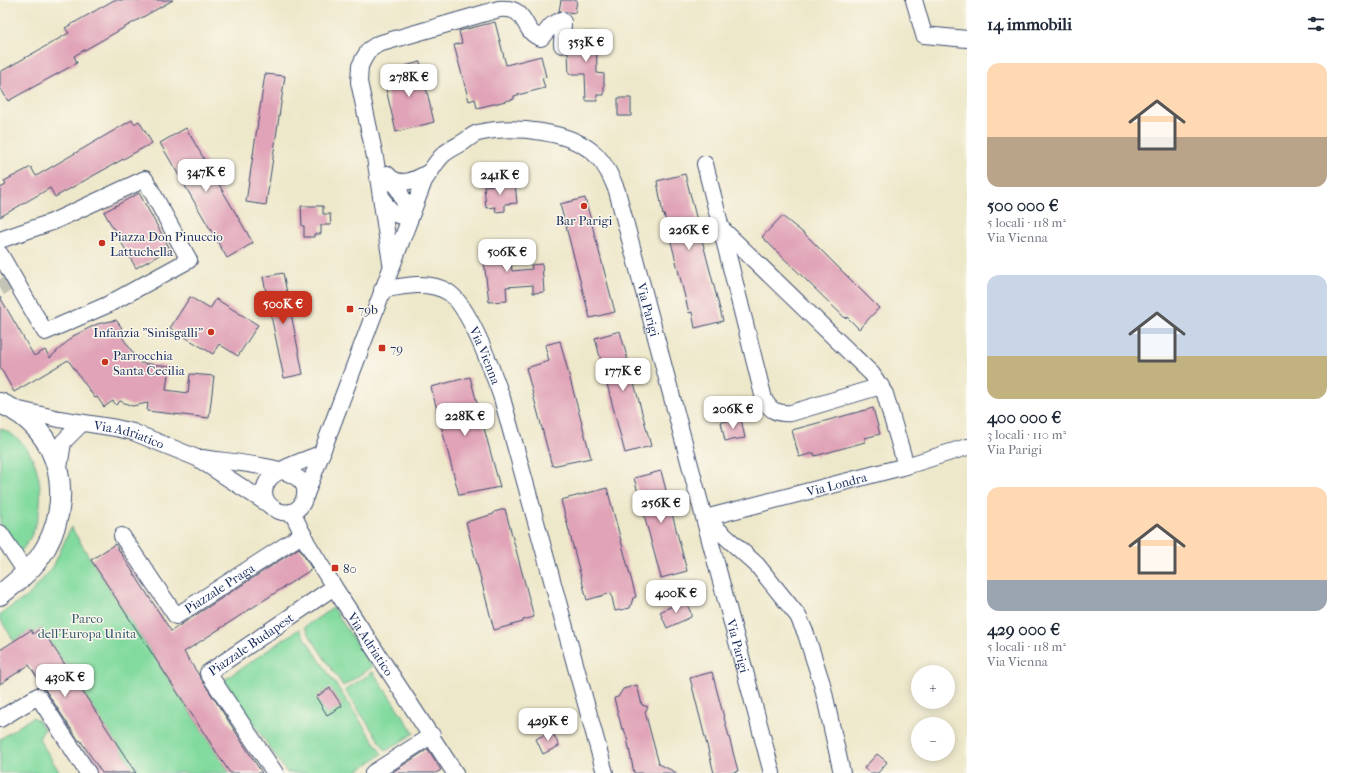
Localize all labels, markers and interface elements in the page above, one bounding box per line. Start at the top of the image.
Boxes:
icon: filters [1305,13,1327,35]
text: 14 immobili [987,14,1072,34]
pin: 353K € [553,29,619,63]
text: 353K € [568,34,604,49]
pin: 278K € [376,64,442,98]
text: 278K € [389,69,429,84]
icon: home [1121,89,1193,161]
pin: 347K € [173,159,239,193]
pin: 241K € [467,162,533,196]
text: 347K € [187,164,225,179]
text: 241K € [481,167,519,182]
text: 500 000 € [987,195,1059,215]
marker: Bar Parigi [579,201,589,211]
place label: Bar Parigi [556,213,613,228]
text: 5 locali · 118 m² [987,215,1066,230]
pin: 226K € [656,217,722,251]
text: 226K € [669,222,709,237]
place label: Piazza Don Pinuccio Lattuchella [110,229,223,259]
text: Via Vienna [987,230,1048,245]
marker: Piazza Don Pinuccio Lattuchella [97,238,107,248]
pin: 506K € [474,239,540,273]
text: 506K € [487,244,527,259]
street label: Via Parigi [634,280,663,338]
pin: 500K € [250,291,316,325]
text: 500K € [263,296,303,311]
icon: home [1121,301,1193,373]
place label: 79b [358,302,378,317]
marker: 79b [345,304,355,314]
street label: Via Vienna [466,323,504,387]
place label: Infanzia "Sinisgalli" [93,325,203,340]
marker: Infanzia "Sinisgalli" [206,327,216,337]
place label: 79 [390,341,403,356]
marker: 79 [377,343,387,353]
place label: Parrocchia Santa Cecilia [113,348,186,378]
marker: Parrocchia Santa Cecilia [100,357,110,367]
pin: 177K € [590,358,656,392]
text: 177K € [604,363,642,378]
pin: 206K € [700,396,766,430]
text: 206K € [713,401,753,416]
pin: 228K € [432,403,498,437]
text: 400 000 € [987,407,1061,427]
text: 228K € [445,408,485,423]
street label: Via Adriatico [92,417,167,452]
text: 3 locali · 110 m² [987,427,1066,442]
text: Via Parigi [987,442,1042,457]
street label: Via Londra [804,469,869,499]
pin: 256K € [628,490,694,524]
text: 256K € [641,495,681,510]
icon: home [1121,513,1193,585]
street label: Piazzale Praga [181,559,258,616]
place label: 80 [343,561,357,576]
marker: 80 [330,563,340,573]
pin: 400K € [643,580,709,614]
text: 400K € [655,585,697,600]
street label: Piazzale Budapest [205,609,296,678]
street label: Via Adriatico [344,609,397,679]
park label: Parco dell'Europa Unita [38,611,137,641]
street label: Via Parigi [724,616,753,675]
text: 429 000 € [987,619,1060,639]
text: 5 locali · 118 m² [987,639,1066,654]
text: Via Vienna [987,654,1048,669]
pin: 430K € [32,664,98,698]
map controls [911,665,955,761]
button: + [911,665,955,709]
text: 430K € [45,669,85,684]
pin: 429K € [515,708,581,742]
text: 429K € [527,713,569,728]
button: − [911,717,955,761]

